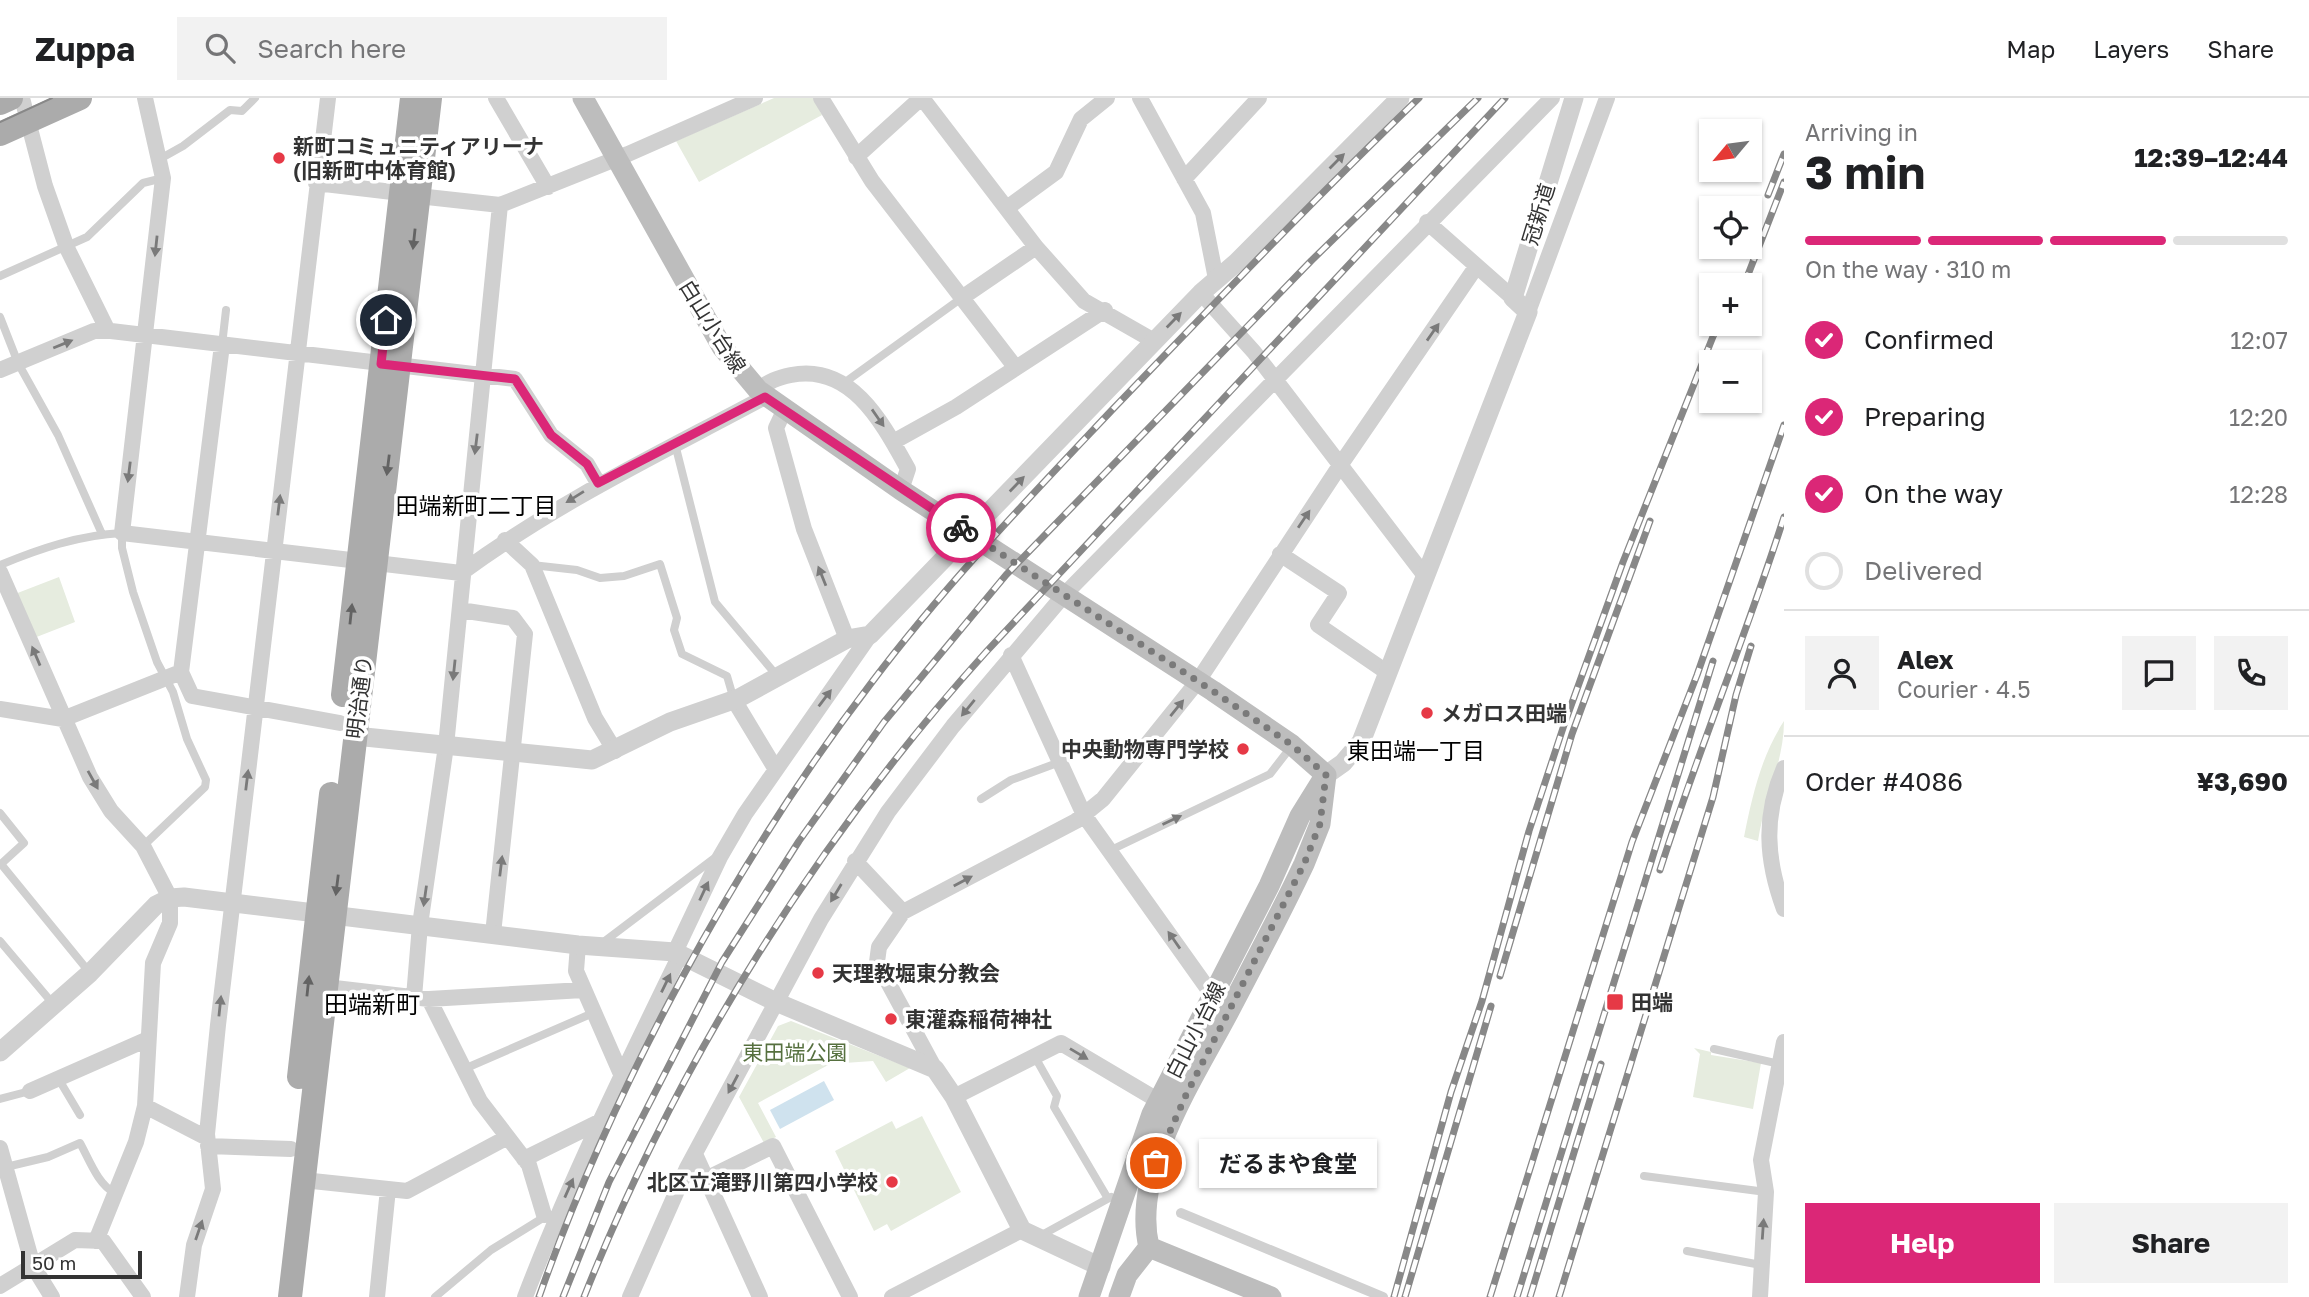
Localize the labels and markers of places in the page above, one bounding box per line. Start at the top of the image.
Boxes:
place label: 新町コミュニティアリーナ (旧新町中体育館) [293,133,544,183]
marker: 新町コミュニティアリーナ (旧新町中体育館) [271,150,287,166]
pin [356,290,416,350]
place label: メガロス田端 [1441,700,1567,726]
marker: メガロス田端 [1419,705,1435,721]
place label: 中央動物専門学校 [1061,736,1229,762]
marker: 中央動物専門学校 [1235,741,1251,757]
place label: 天理教堀東分教会 [832,960,1000,986]
marker: 天理教堀東分教会 [810,965,826,981]
place label: 田端 [1631,989,1673,1015]
marker: 田端 [1605,992,1625,1012]
place label: 東灌森稲荷神社 [905,1006,1052,1032]
marker: 東灌森稲荷神社 [883,1011,899,1027]
pin [1126,1133,1186,1193]
callout: だるまや食堂 [1198,1138,1376,1188]
place label: 北区立滝野川第四小学校 [647,1169,878,1195]
marker: 北区立滝野川第四小学校 [884,1174,900,1190]

